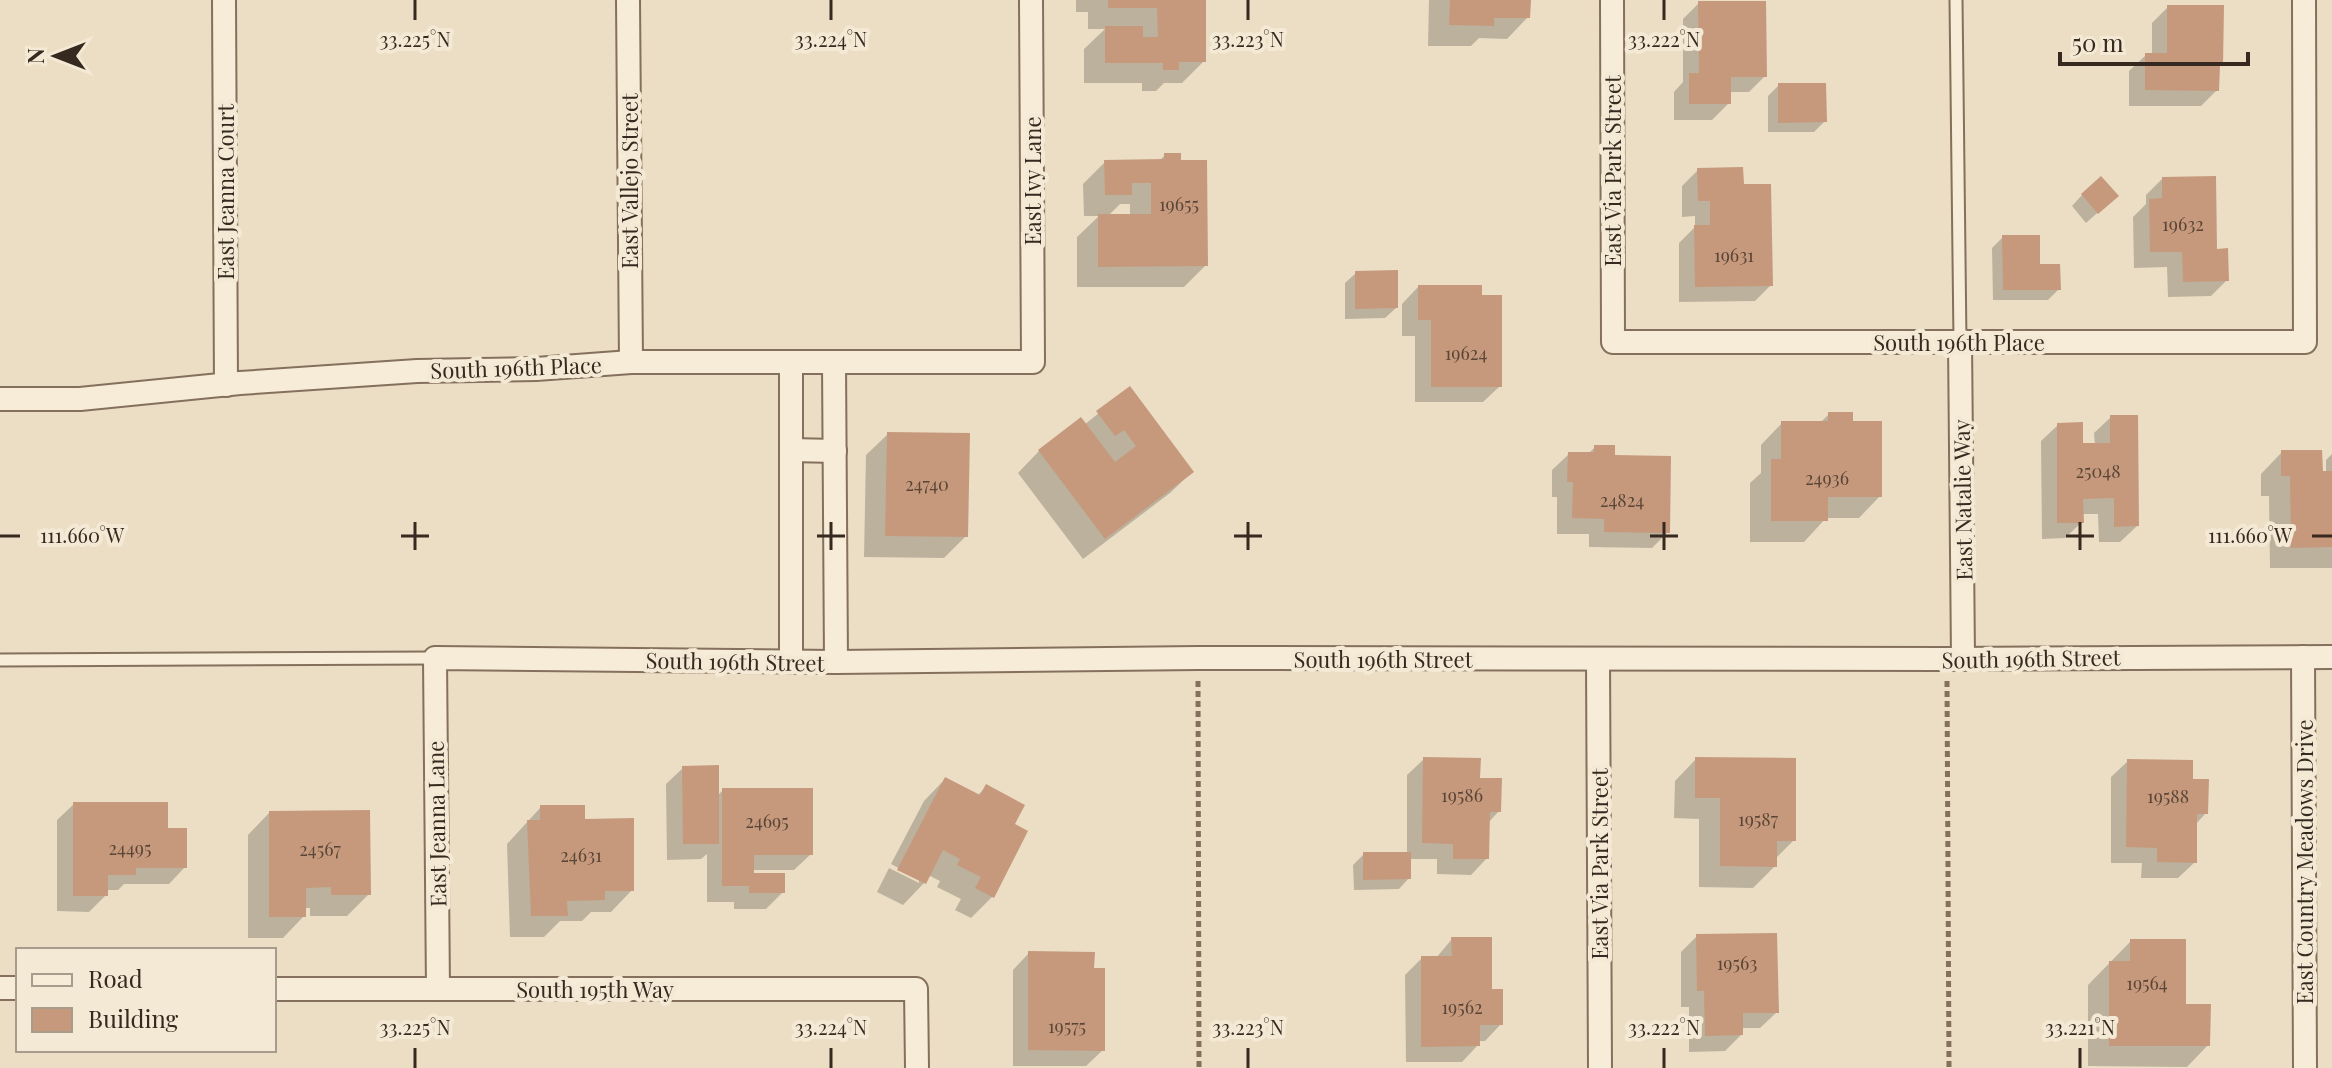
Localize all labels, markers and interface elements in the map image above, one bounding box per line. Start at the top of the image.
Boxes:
north arrow [16,16,96,96]
scale bar [2060,16,2248,66]
text: 33.225°N [379,25,451,52]
text: 33.224°N [795,25,867,52]
text: 33.223°N [1212,25,1284,52]
text: 33.222°N [1628,25,1700,52]
text: 50 m [2072,26,2124,58]
text: N [20,48,50,64]
street label: East Via Park Street [1597,74,1627,267]
street label: East Vallejo Street [614,92,644,269]
street label: East Jeanna Court [210,103,240,280]
street label: East Ivy Lane [1017,116,1047,246]
house number: 19655 [1159,192,1199,216]
house number: 19632 [2162,212,2204,236]
house number: 19631 [1714,243,1754,267]
street label: South 196th Place [1873,327,2045,357]
house number: 19624 [1445,341,1487,365]
street label: South 196th Place [430,349,602,385]
street label: East Natalie Way [1946,419,1978,581]
house number: 25048 [2075,459,2121,483]
house number: 24936 [1805,466,1849,490]
house number: 24740 [905,472,949,496]
house number: 24824 [1600,488,1644,512]
text: 111.660°W [40,521,125,548]
text: 111.660°W [2208,521,2293,548]
street label: South 196th Street [1941,641,2122,675]
street label: South 196th Street [645,644,826,678]
street label: South 196th Street [1294,644,1474,674]
street label: East Country Meadows Drive [2289,719,2319,1005]
street label: East Jeanna Lane [420,740,452,908]
street label: East Via Park Street [1584,767,1614,960]
house number: 19586 [1441,783,1483,807]
house number: 19588 [2147,784,2189,808]
house number: 19587 [1738,807,1779,831]
house number: 24695 [745,809,789,833]
house number: 24495 [108,836,152,860]
house number: 24567 [299,837,341,861]
house number: 24631 [560,843,602,867]
legend [16,948,276,1052]
house number: 19563 [1717,951,1757,975]
text: Road [88,962,143,994]
house number: 19564 [2126,971,2168,995]
street label: South 195th Way [516,974,674,1004]
house number: 19562 [1441,995,1483,1019]
text: Building [88,1002,179,1034]
text: 33.225°N [379,1013,451,1040]
text: 33.224°N [795,1013,867,1040]
text: 33.223°N [1212,1013,1284,1040]
text: 33.222°N [1628,1013,1700,1040]
text: 33.221°N [2045,1013,2115,1040]
house number: 19575 [1048,1014,1086,1038]

